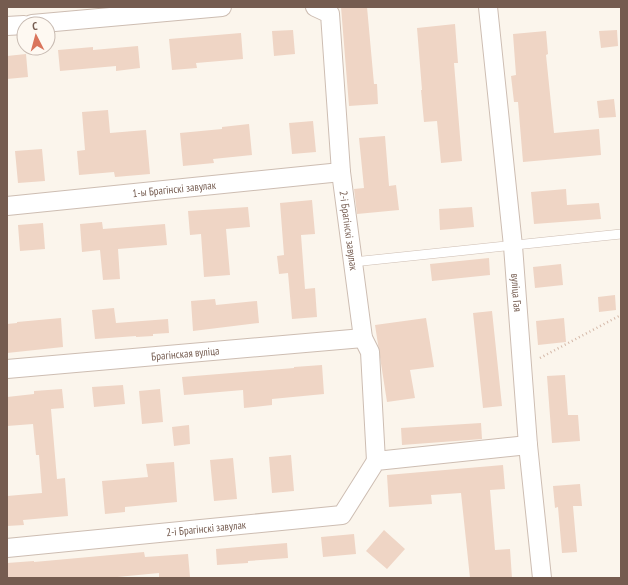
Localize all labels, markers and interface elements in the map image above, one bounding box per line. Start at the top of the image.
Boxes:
north arrow [16,16,56,56]
text: С [32,19,38,33]
street label: 1-ы Брагінскі завулак [132,178,217,200]
street label: 2-і Брагінскі завулак [337,190,361,272]
street label: вуліца Гая [508,273,525,312]
street label: Брагінская вуліца [151,344,220,363]
street label: 2-і Брагінскі завулак [165,517,247,539]

